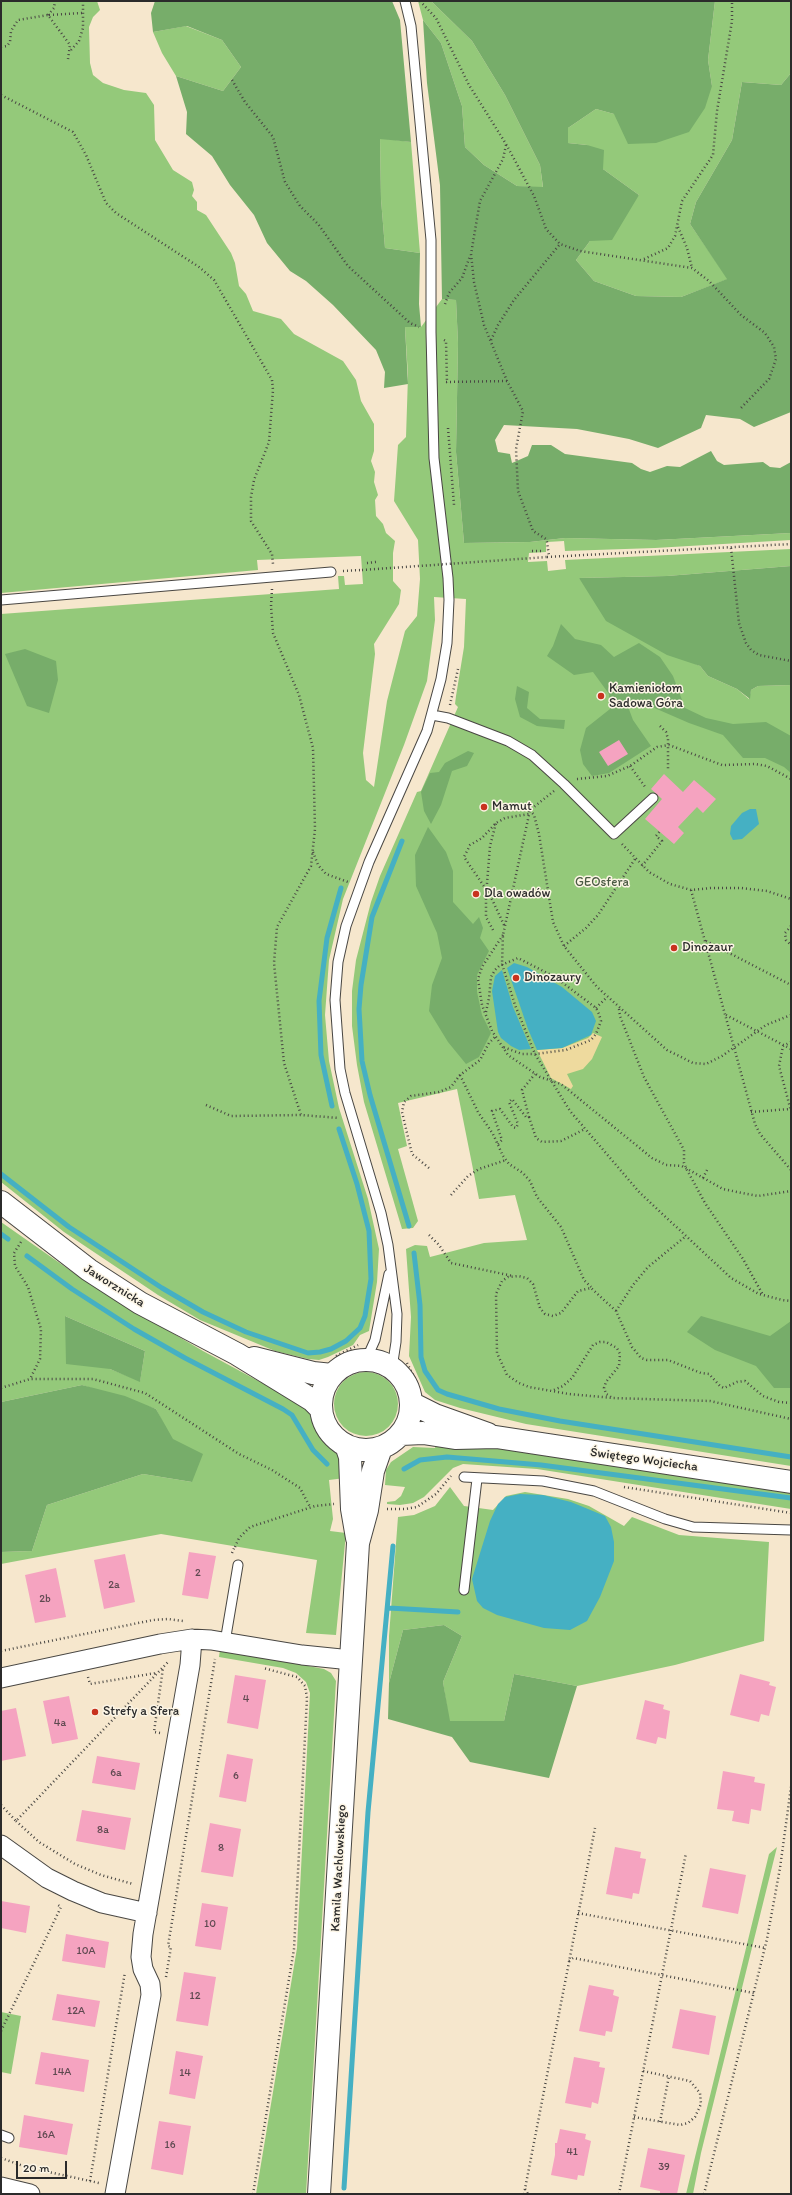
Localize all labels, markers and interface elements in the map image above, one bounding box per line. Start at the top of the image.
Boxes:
place label: Kamieniołom Sadowa Góra [609,681,683,712]
marker: Kamieniołom Sadowa Góra [596,691,606,701]
place label: Mamut [492,799,532,815]
marker: Mamut [479,802,489,812]
park label: GEOsfera [575,875,629,891]
place label: Dla owadów [484,886,550,902]
marker: Dla owadów [471,889,481,899]
place label: Dinozaur [682,940,733,956]
marker: Dinozaur [669,943,679,953]
place label: Dinozaury [524,970,581,986]
marker: Dinozaury [511,973,521,983]
street label: Jaworznicka [80,1261,148,1311]
street label: Świętego Wojciecha [589,1445,699,1475]
house number: 2 [195,1566,201,1580]
house number: 2a [108,1578,120,1592]
house number: 2b [39,1592,51,1606]
house number: 4 [243,1692,249,1706]
place label: Strefy a Sfera [103,1704,179,1720]
marker: Strefy a Sfera [90,1707,100,1717]
house number: 4a [54,1716,66,1730]
house number: 6a [110,1766,122,1780]
house number: 6 [233,1769,239,1783]
street label: Kamila Wachlowskiego [328,1804,350,1932]
house number: 8a [97,1823,109,1837]
house number: 8 [218,1841,224,1855]
house number: 10 [204,1917,216,1931]
house number: 10A [77,1944,95,1958]
house number: 12 [190,1989,200,2003]
house number: 12A [67,2004,85,2018]
house number: 14A [53,2065,71,2079]
house number: 14 [179,2066,191,2080]
house number: 16A [37,2128,55,2142]
house number: 16 [165,2138,175,2152]
house number: 41 [566,2145,578,2159]
scale bar [18,2153,69,2179]
house number: 39 [658,2160,670,2174]
text: 20 m [23,2161,50,2175]

